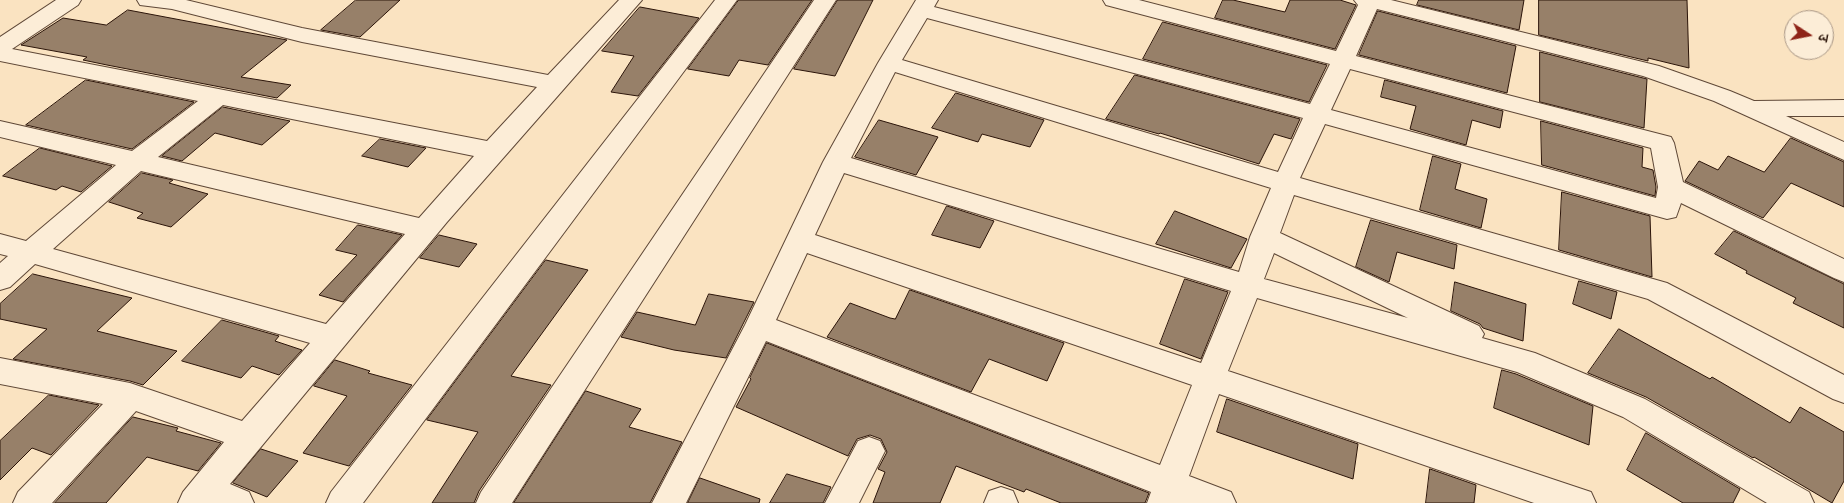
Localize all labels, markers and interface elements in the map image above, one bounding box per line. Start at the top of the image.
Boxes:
north arrow [1784,10,1834,60]
text: उ [1815,33,1830,43]

